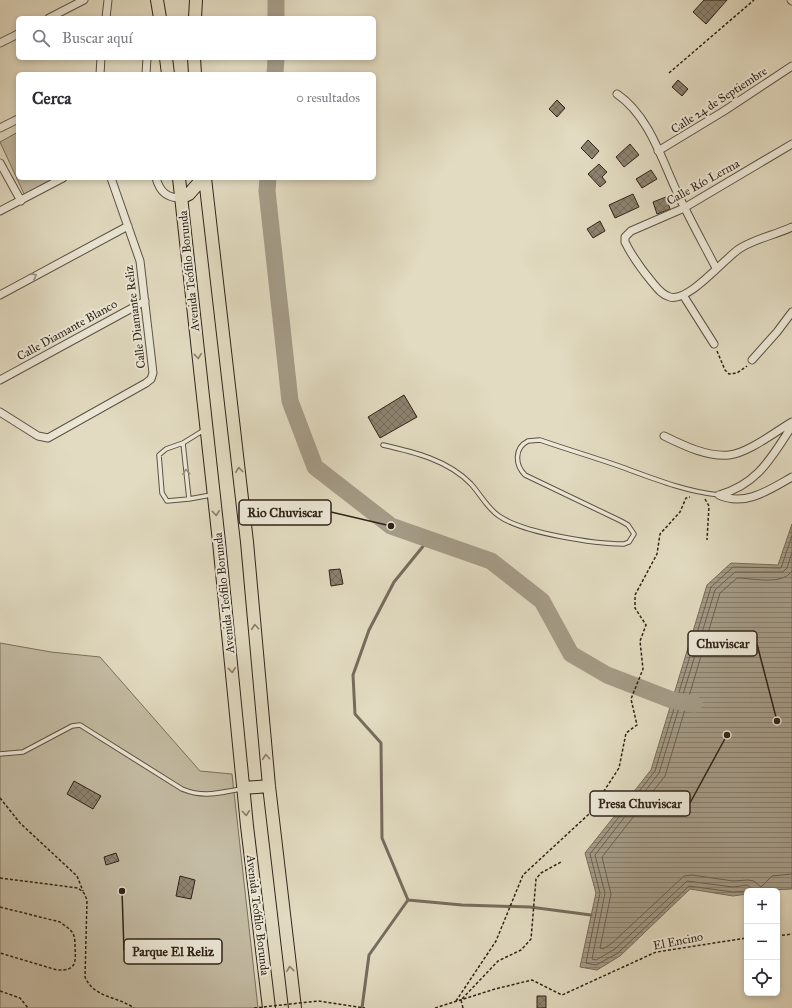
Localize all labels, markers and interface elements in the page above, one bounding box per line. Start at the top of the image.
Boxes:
search box [16,16,376,60]
icon: search [30,27,52,49]
text: Buscar aquí [62,29,133,47]
street label: Calle 24 de Septiembre [668,64,770,136]
text: Cerca [32,88,71,109]
text: 0 resultados [296,90,360,106]
street label: Calle Río Lerma [664,156,743,208]
street label: Avenida Teófilo Borunda [176,209,202,333]
street label: Calle Diamante Reliz [122,264,148,369]
one-way arrow [30,274,38,281]
street label: Calle Diamante Blanco [14,297,120,363]
one-way arrow [193,353,202,359]
one-way arrow [235,467,244,473]
one-way arrow [182,468,191,475]
callout: Rio Chuviscar [239,500,331,525]
text: Rio Chuviscar [247,505,324,521]
one-way arrow [212,510,221,516]
street label: Avenida Teófilo Borunda [211,531,237,655]
one-way arrow [250,624,259,630]
callout: Chuviscar [688,631,757,656]
text: Chuviscar [696,636,751,652]
one-way arrow [227,667,236,673]
one-way arrow [262,754,271,760]
callout: Presa Chuviscar [590,791,690,816]
text: Presa Chuviscar [598,796,683,812]
one-way arrow [241,810,250,816]
street label: Avenida Teófilo Borunda [244,853,272,977]
map controls [744,888,780,996]
button: + [744,888,780,924]
button: − [744,924,780,960]
street label: El Encino [652,929,704,953]
callout: Parque El Reliz [124,939,222,964]
text: Parque El Reliz [132,944,214,960]
button: locate [744,960,780,996]
one-way arrow [286,966,295,972]

